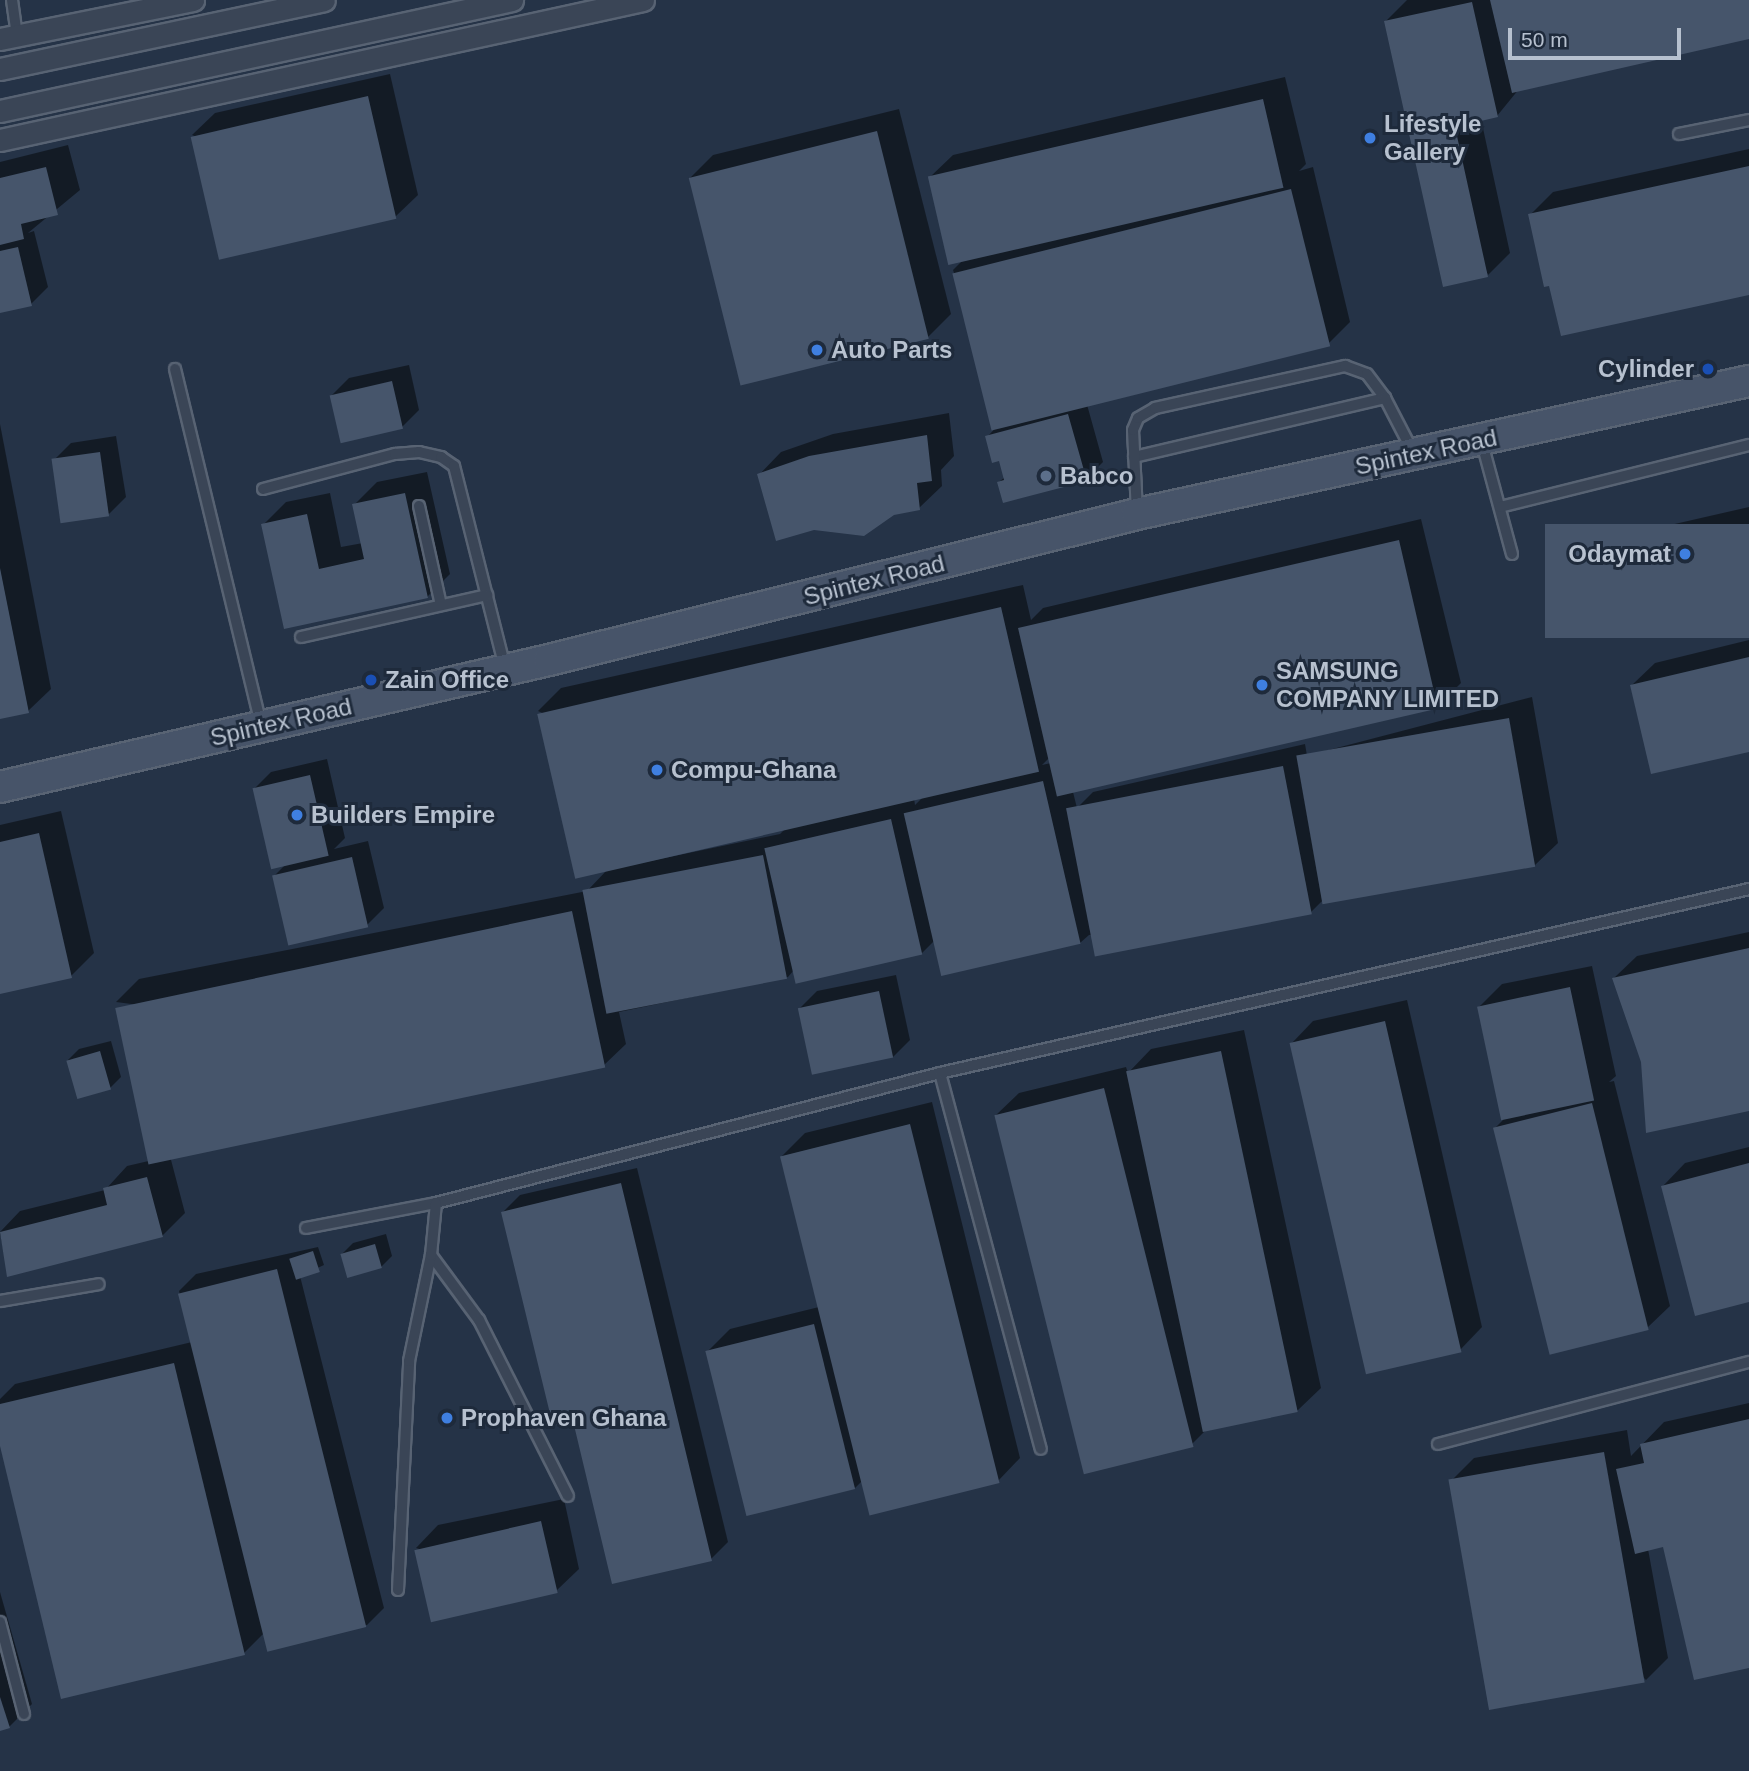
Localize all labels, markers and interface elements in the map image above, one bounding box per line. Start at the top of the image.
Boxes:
scale bar [1511,14,1684,58]
text: 50 m [1521,28,1568,51]
place label: Lifestyle Gallery [1384,110,1481,166]
marker: Lifestyle Gallery [1362,130,1378,146]
place label: Auto Parts [831,336,952,364]
marker: Auto Parts [809,342,825,358]
place label: Cylinder [1598,355,1694,383]
marker: Cylinder [1700,361,1716,377]
street label: Spintex Road [1353,423,1499,481]
place label: Babco [1060,462,1133,490]
marker: Babco [1038,468,1054,484]
place label: Odaymat [1568,540,1671,568]
marker: Odaymat [1677,546,1693,562]
street label: Spintex Road [801,549,947,611]
place label: SAMSUNG COMPANY LIMITED [1276,657,1500,713]
place label: Zain Office [385,666,509,694]
marker: Zain Office [363,672,379,688]
marker: SAMSUNG COMPANY LIMITED [1254,677,1270,693]
street label: Spintex Road [208,692,354,752]
place label: Compu-Ghana [671,756,836,784]
marker: Compu-Ghana [649,762,665,778]
place label: Builders Empire [311,801,495,829]
marker: Builders Empire [289,807,305,823]
place label: Prophaven Ghana [461,1404,666,1432]
marker: Prophaven Ghana [439,1410,455,1426]

